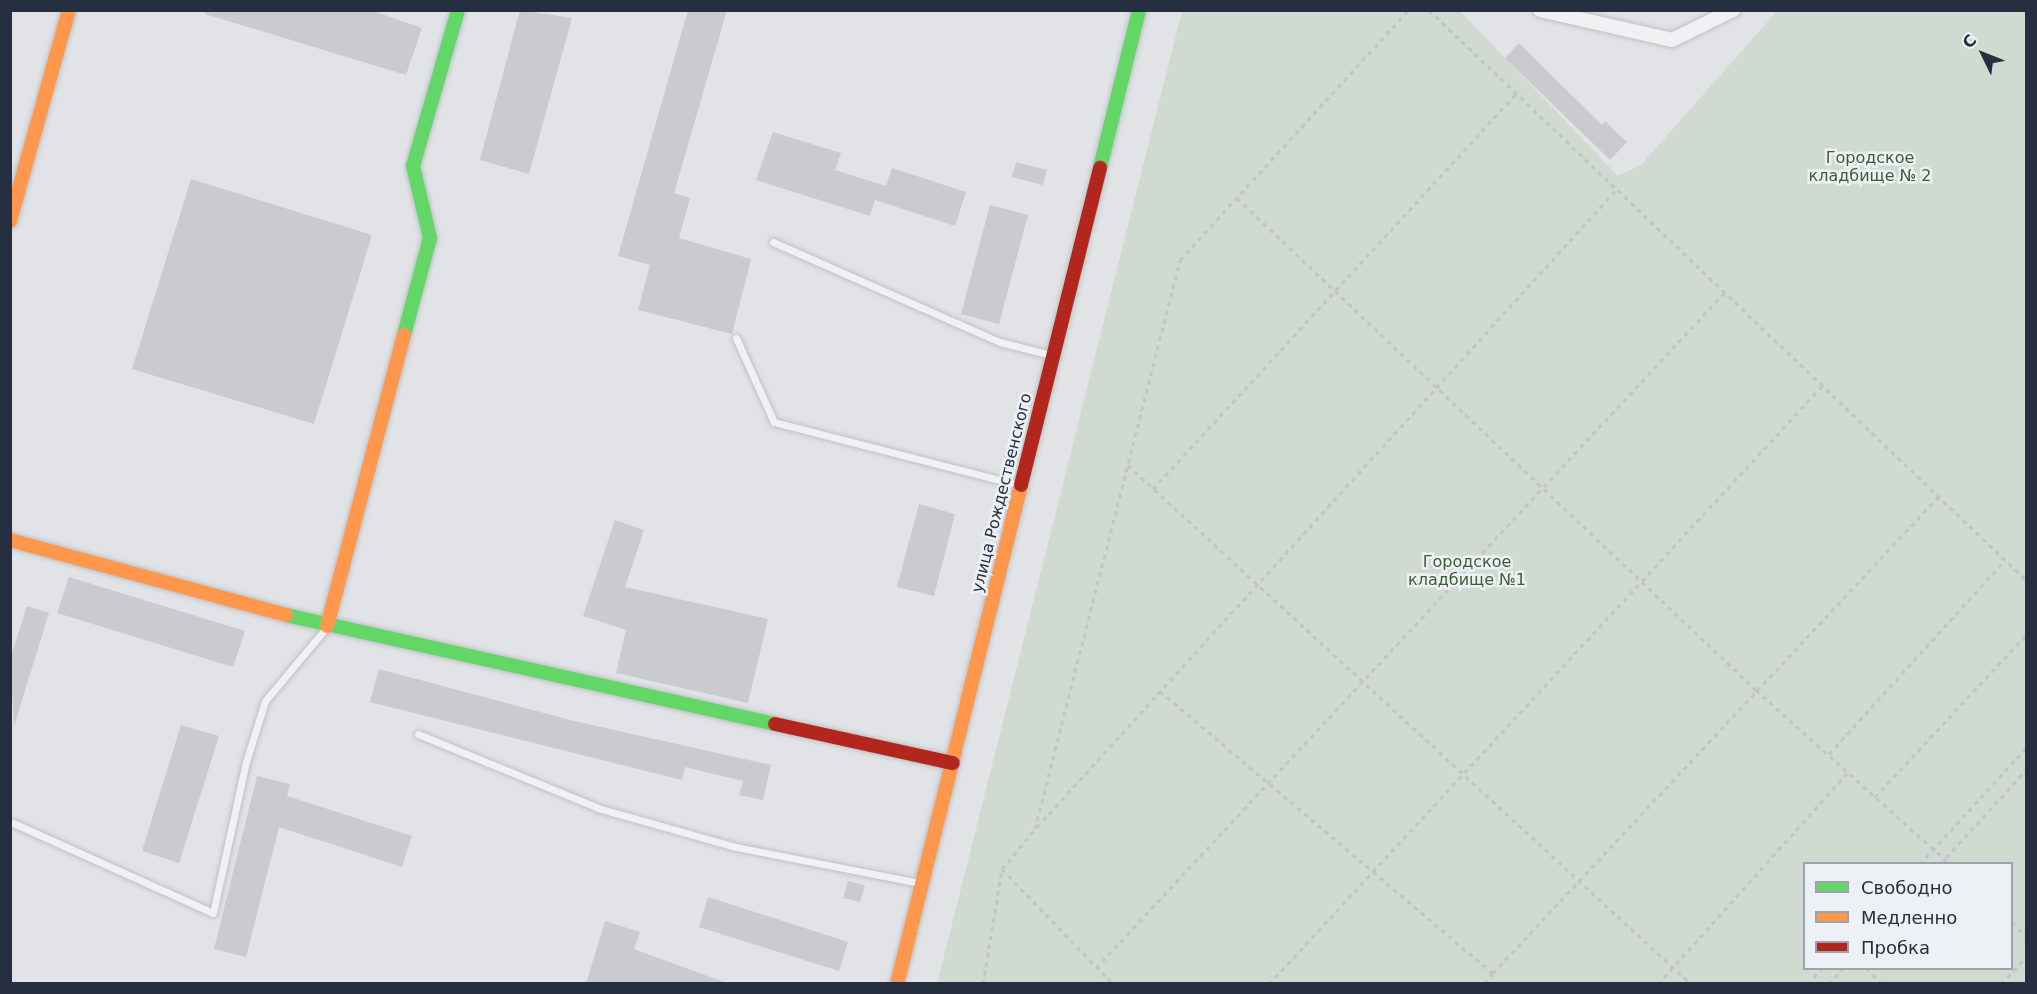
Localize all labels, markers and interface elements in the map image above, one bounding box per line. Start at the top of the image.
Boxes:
north arrow [1953,24,2013,84]
text: С [1959,31,1980,52]
park label: Городское кладбище № 2 [1809,148,1931,186]
street label: улица Рождественского [968,391,1036,595]
park label: Городское кладбище №1 [1408,552,1526,590]
legend [1803,862,2013,970]
text: Свободно [1861,877,1953,898]
text: Медленно [1861,907,1957,928]
text: Пробка [1861,937,1930,958]

